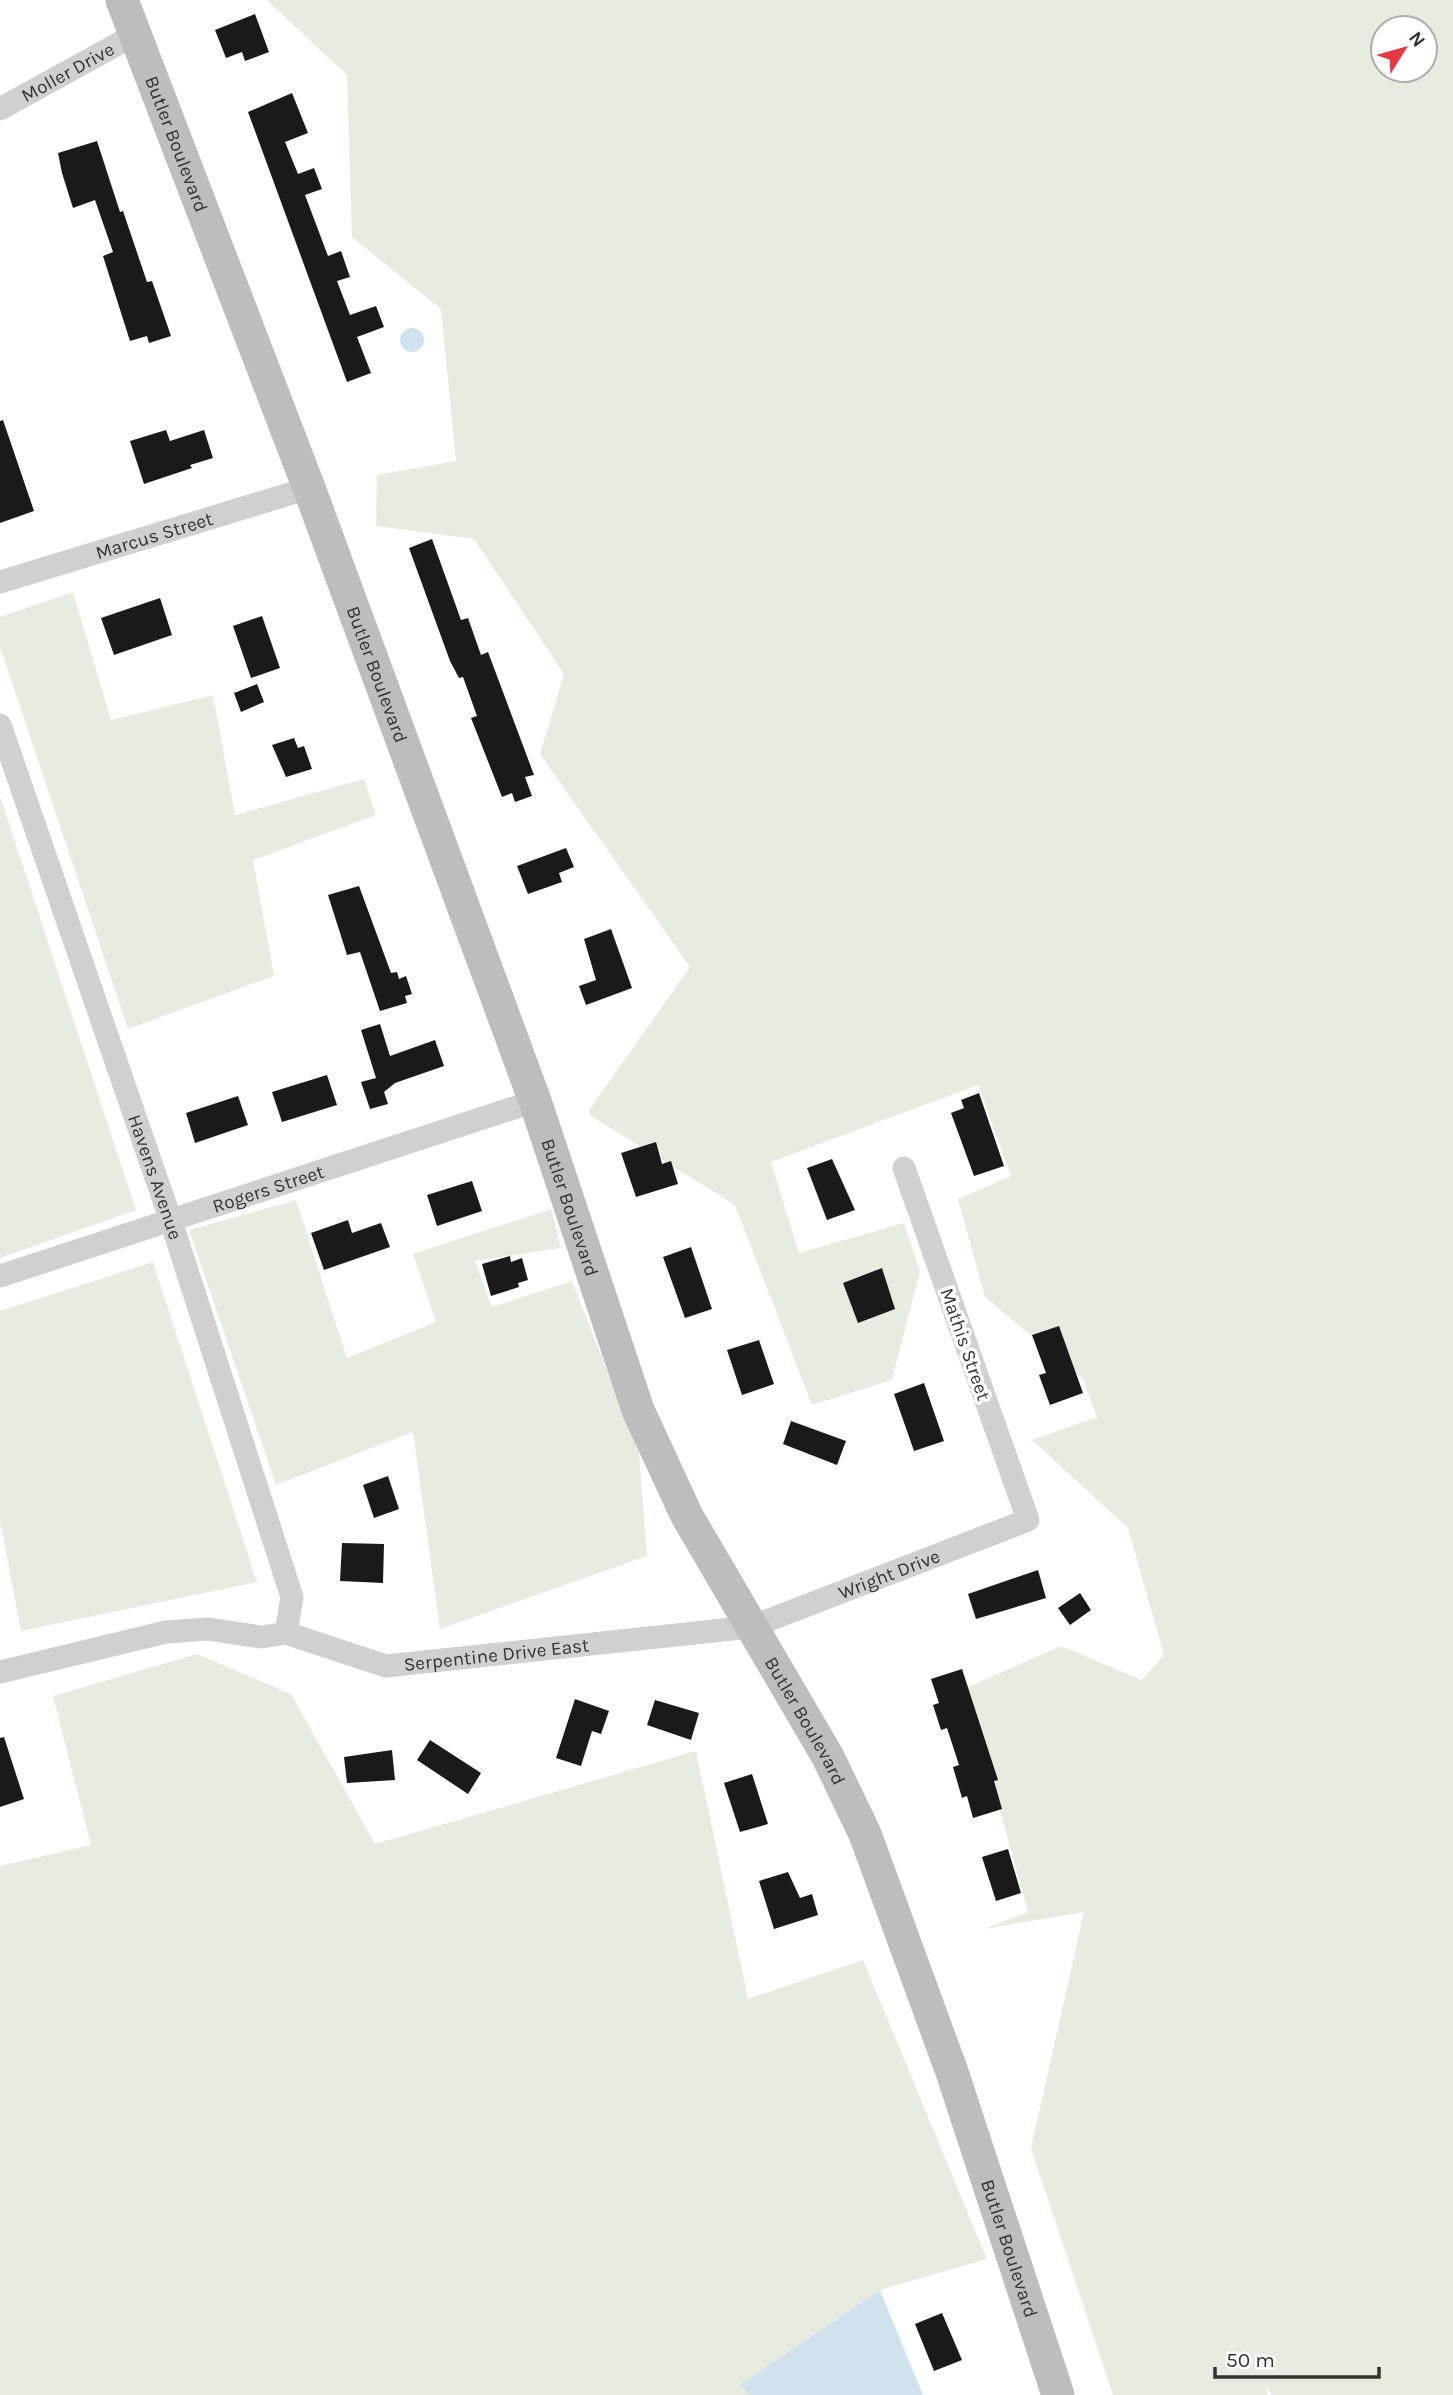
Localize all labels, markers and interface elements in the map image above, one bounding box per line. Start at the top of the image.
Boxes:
north arrow [1369,14,1439,84]
text: N [1404,27,1430,51]
street label: Moller Drive [18,38,118,107]
street label: Butler Boulevard [140,73,212,215]
street label: Marcus Street [93,508,216,564]
street label: Butler Boulevard [341,603,412,746]
street label: Havens Avenue [123,1112,186,1243]
street label: Butler Boulevard [536,1136,603,1279]
street label: Rogers Street [210,1161,327,1218]
street label: Mathis Street [936,1285,995,1403]
street label: Wright Drive [835,1545,943,1604]
street label: Serpentine Drive East [403,1634,590,1676]
street label: Butler Boulevard [760,1653,850,1789]
street label: Butler Boulevard [976,2177,1042,2320]
scale bar [1215,2336,1380,2380]
text: 50 m [1226,2348,1275,2372]

